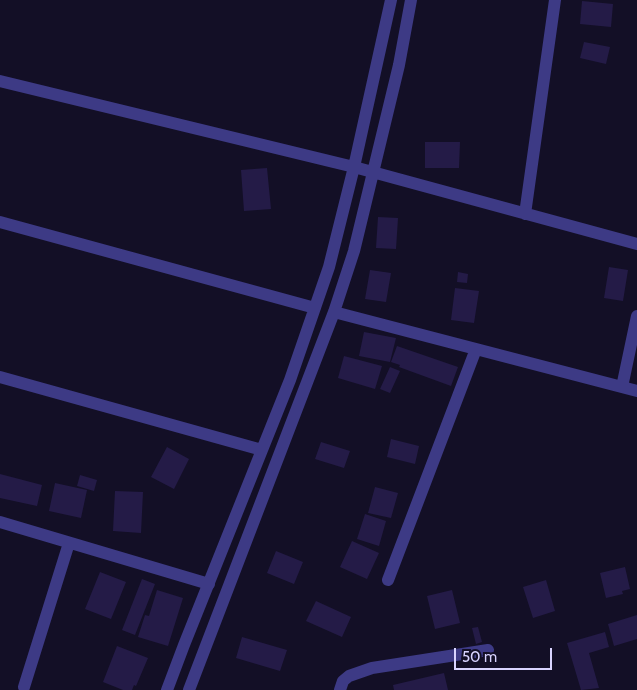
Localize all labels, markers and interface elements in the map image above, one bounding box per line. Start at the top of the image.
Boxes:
scale bar [457,638,554,670]
text: 50 m [462,648,497,666]

